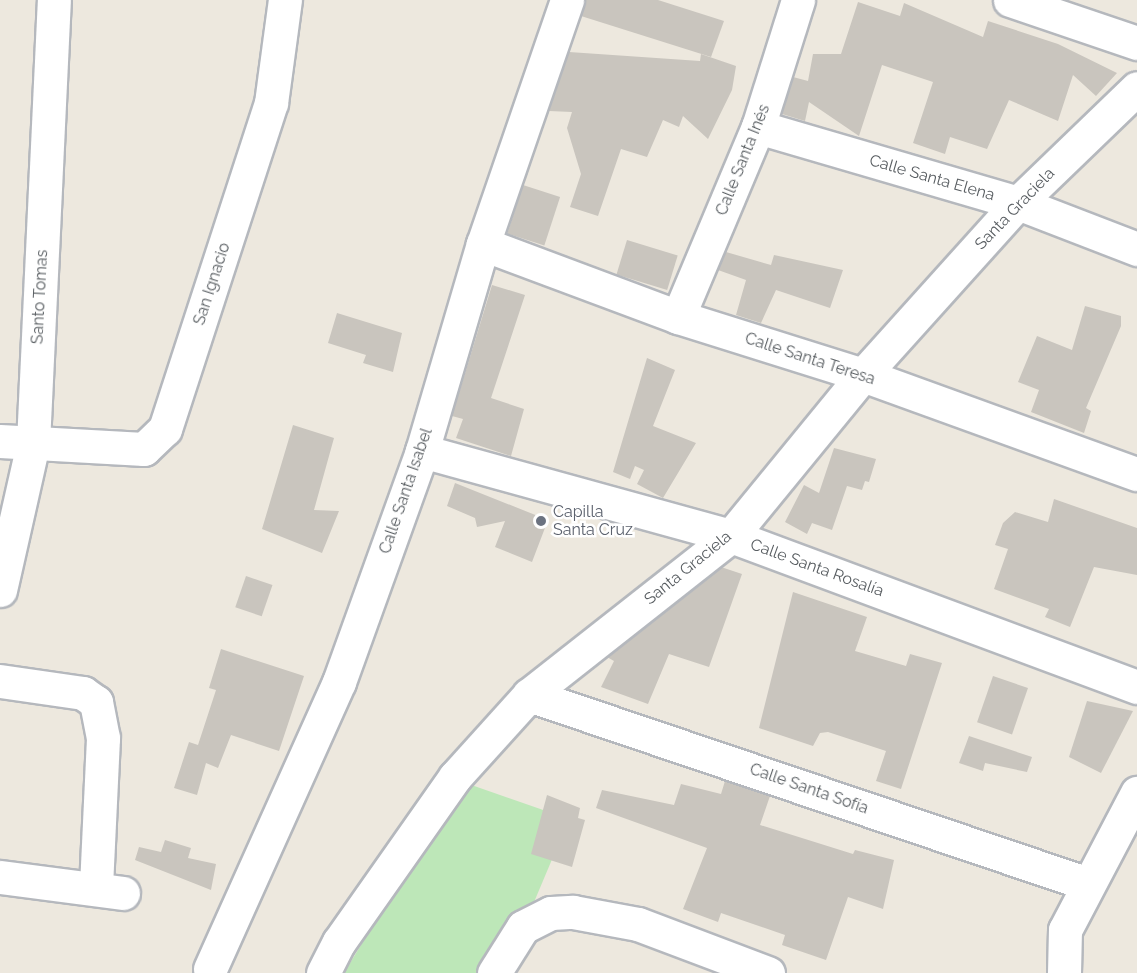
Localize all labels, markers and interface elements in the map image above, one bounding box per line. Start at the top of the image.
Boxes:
street label: Calle Santa Inés [712,102,774,218]
street label: Calle Santa Elena [867,151,997,205]
street label: Santa Graciela [971,164,1059,254]
street label: San Ignacio [190,240,234,328]
street label: Santo Tomas [28,249,52,345]
street label: Calle Santa Teresa [742,329,878,389]
street label: Calle Santa Isabel [375,426,437,556]
place label: Capilla Santa Cruz [553,502,633,540]
marker: Capilla Santa Cruz [534,514,548,528]
street label: Santa Graciela [641,527,735,609]
street label: Calle Santa Rosalía [748,535,886,601]
street label: Calle Santa Sofía [747,760,871,818]

